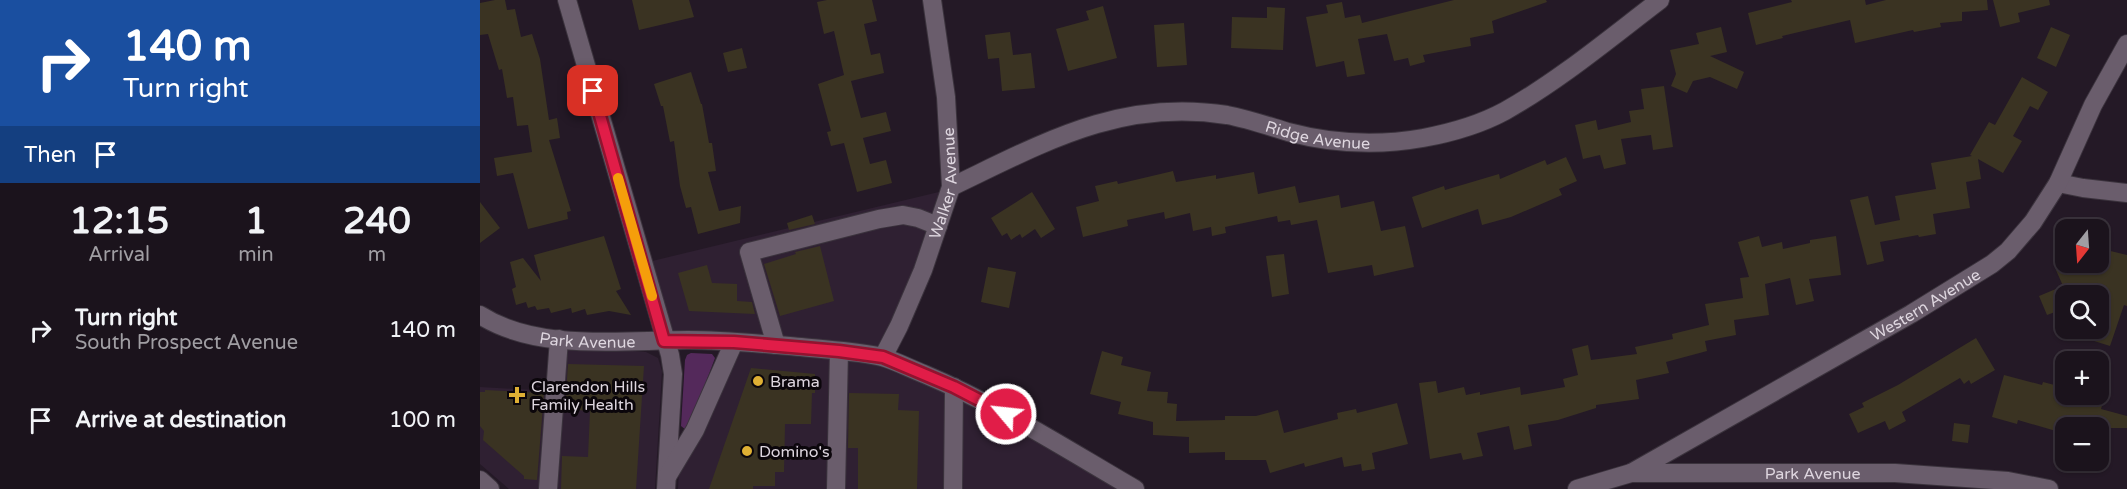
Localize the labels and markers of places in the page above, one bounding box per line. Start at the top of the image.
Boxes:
pin [567,65,618,116]
place label: Brama [770,372,820,392]
marker: Brama [751,374,765,388]
place label: Clarendon Hills Family Health [531,377,645,415]
marker: Clarendon Hills Family Health [508,386,526,404]
place label: Domino's [759,442,830,462]
marker: Domino's [740,444,754,458]

